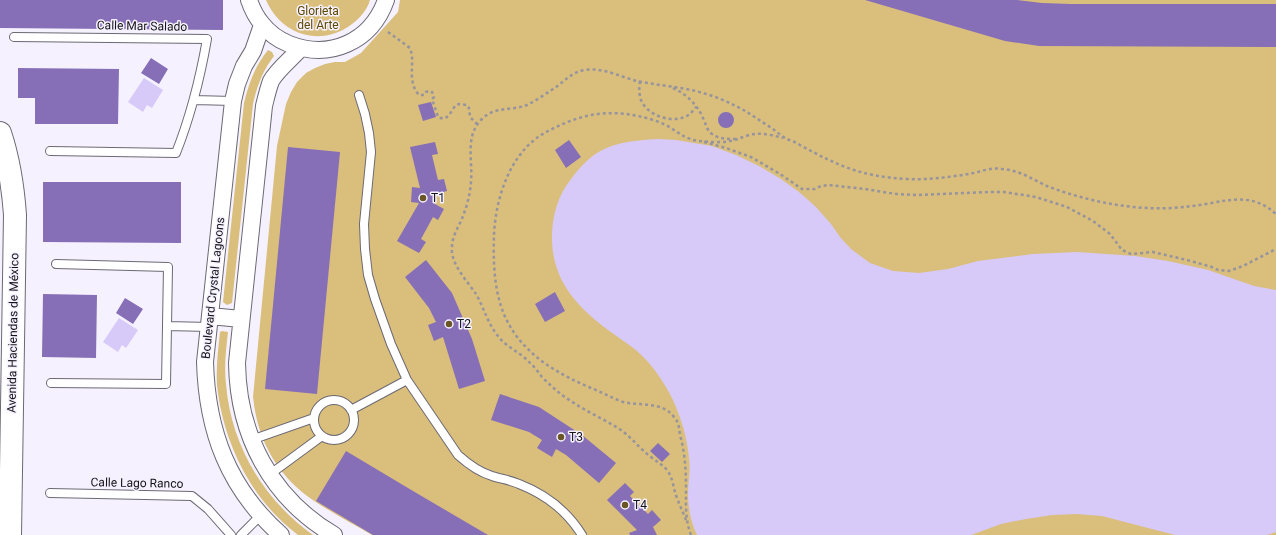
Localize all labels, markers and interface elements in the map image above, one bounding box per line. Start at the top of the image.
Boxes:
park label: Glorieta del Arte [297,4,339,32]
street label: Calle Mar Salado [97,18,187,34]
place label: T1 [431,191,445,205]
marker: T1 [418,193,428,203]
street label: Boulevard Crystal Lagoons [199,216,227,360]
street label: Avenida Haciendas de México [5,253,21,413]
place label: T2 [457,317,471,331]
marker: T2 [444,319,454,329]
place label: T3 [569,430,583,444]
marker: T3 [556,432,566,442]
street label: Calle Lago Ranco [91,475,184,491]
place label: T4 [633,498,647,512]
marker: T4 [620,500,630,510]

